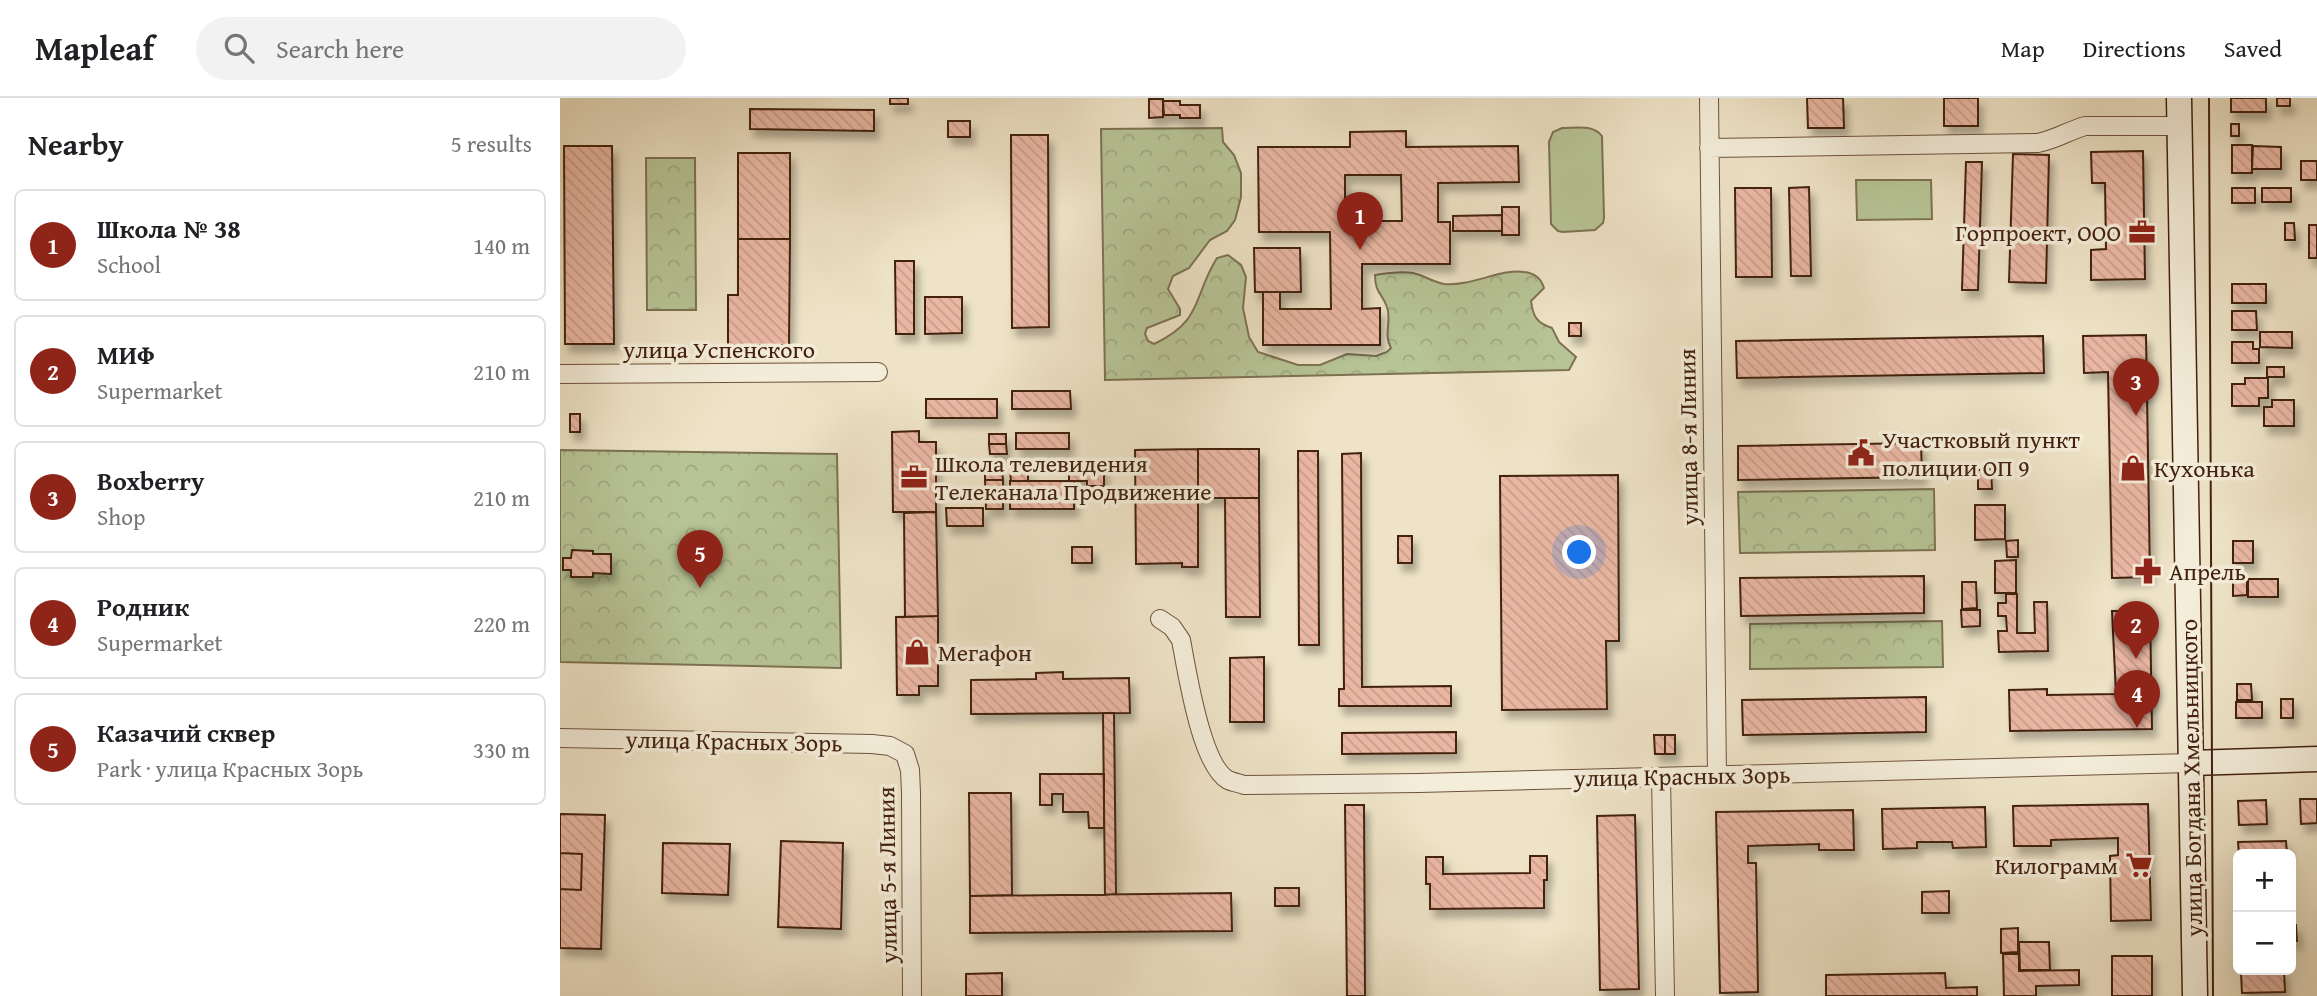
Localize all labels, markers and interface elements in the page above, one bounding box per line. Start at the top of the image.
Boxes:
search box [196,17,686,80]
text: Mapleaf [35,24,154,72]
icon: search [220,29,258,67]
text: Search here [276,29,404,68]
text: Map [2001,31,2045,66]
text: Directions [2083,31,2186,66]
text: Saved [2224,31,2282,66]
text: Nearby [28,122,124,166]
text: 5 results [451,127,532,160]
pin: 1 [1337,192,1383,250]
text: Школа № 38 [97,209,241,248]
place label: Горпроект, ООО [1955,215,2121,250]
office icon: Горпроект, ООО [2127,217,2157,247]
text: 1 [47,229,59,262]
text: 140 m [473,229,530,262]
text: School [97,248,161,281]
street label: улица Успенского [622,332,815,367]
text: МИФ [97,335,155,374]
street label: улица 8-я Линия [1669,348,1707,527]
text: 2 [47,355,59,388]
text: 210 m [473,355,530,388]
pin: 3 [2113,358,2159,416]
text: Supermarket [97,374,223,407]
place label: Участковый пункт полиции ОП 9 [1882,422,2080,485]
public building icon: Участковый пункт полиции ОП 9 [1846,438,1876,468]
place label: Школа телевидения Телеканала Продвижение [935,446,1211,509]
place label: Кухонька [2154,451,2255,486]
shop icon: Кухонька [2118,453,2148,483]
text: Boxberry [97,461,204,500]
office icon: Школа телевидения Телеканала Продвижение [899,462,929,492]
text: 3 [47,481,59,514]
text: 210 m [473,481,530,514]
text: Shop [97,500,145,533]
pin: 5 [677,530,723,588]
your location [1562,535,1596,569]
place label: Апрель [2169,554,2246,589]
pharmacy icon: Апрель [2133,556,2163,586]
text: Родник [97,587,189,626]
pin: 2 [2113,601,2159,659]
text: 4 [47,607,59,640]
text: 220 m [473,607,530,640]
street label: улица Богдана Хмельницкого [2171,619,2211,938]
text: Supermarket [97,626,223,659]
place label: Мегафон [938,635,1032,670]
shop icon: Мегафон [902,637,932,667]
pin: 4 [2114,670,2160,728]
text: Казачий сквер [97,713,275,752]
street label: улица Красных Зорь [624,722,843,760]
text: 5 [47,733,59,766]
text: 330 m [473,733,530,766]
text: Park · улица Красных Зорь [97,752,363,785]
street label: улица Красных Зорь [1572,757,1791,795]
street label: улица 5-я Линия [868,786,906,965]
place label: Килограмм [1995,848,2118,883]
map controls [2233,849,2296,975]
button: + [2233,849,2296,912]
supermarket icon: Килограмм [2124,850,2154,880]
button: − [2233,912,2296,975]

